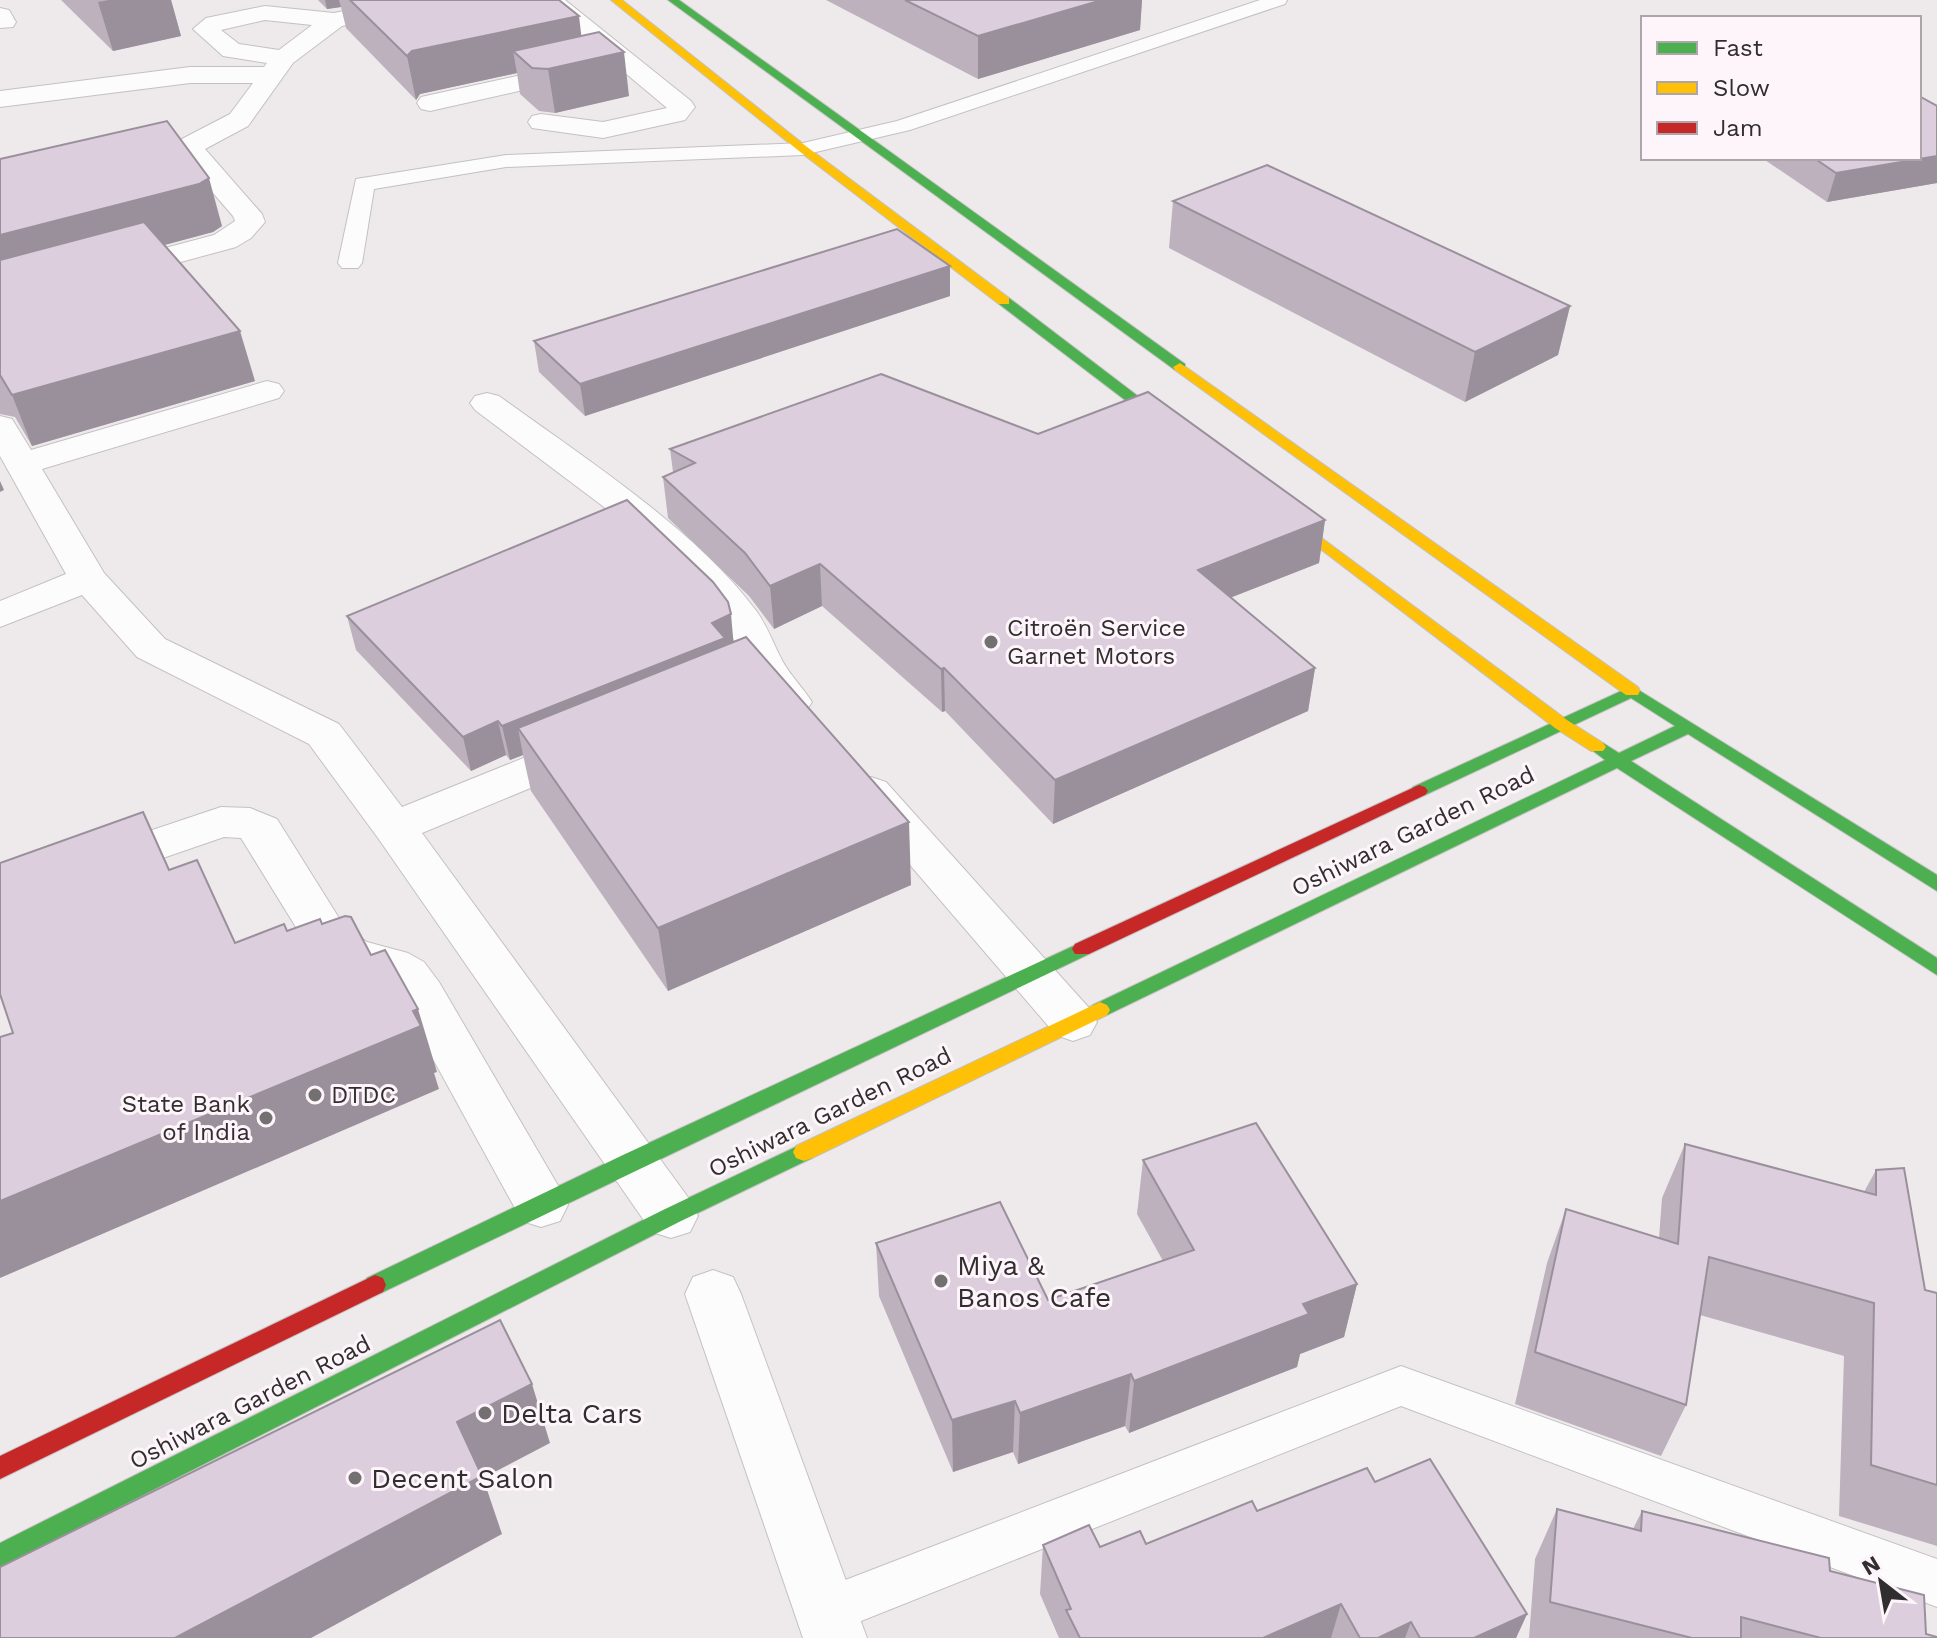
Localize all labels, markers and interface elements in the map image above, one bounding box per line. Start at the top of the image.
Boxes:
legend [1641,16,1921,160]
text: Fast [1713,34,1763,62]
text: Slow [1713,74,1770,102]
text: Jam [1713,114,1763,142]
place label: Citroën Service Garnet Motors [1007,614,1186,670]
marker: Citroën Service Garnet Motors [982,633,1000,651]
street label: Oshiwara Garden Road [1287,760,1539,902]
street label: Oshiwara Garden Road [704,1041,956,1183]
place label: DTDC [331,1081,396,1109]
marker: DTDC [306,1086,324,1104]
place label: State Bank of India [122,1090,250,1146]
marker: State Bank of India [257,1109,275,1127]
place label: Miya & Banos Cafe [957,1249,1111,1314]
marker: Miya & Banos Cafe [932,1272,950,1290]
street label: Oshiwara Garden Road [125,1329,375,1475]
place label: Delta Cars [501,1397,643,1430]
marker: Delta Cars [476,1404,494,1422]
place label: Decent Salon [371,1462,554,1495]
marker: Decent Salon [346,1469,364,1487]
north arrow [1841,1542,1921,1622]
text: N [1858,1550,1884,1580]

